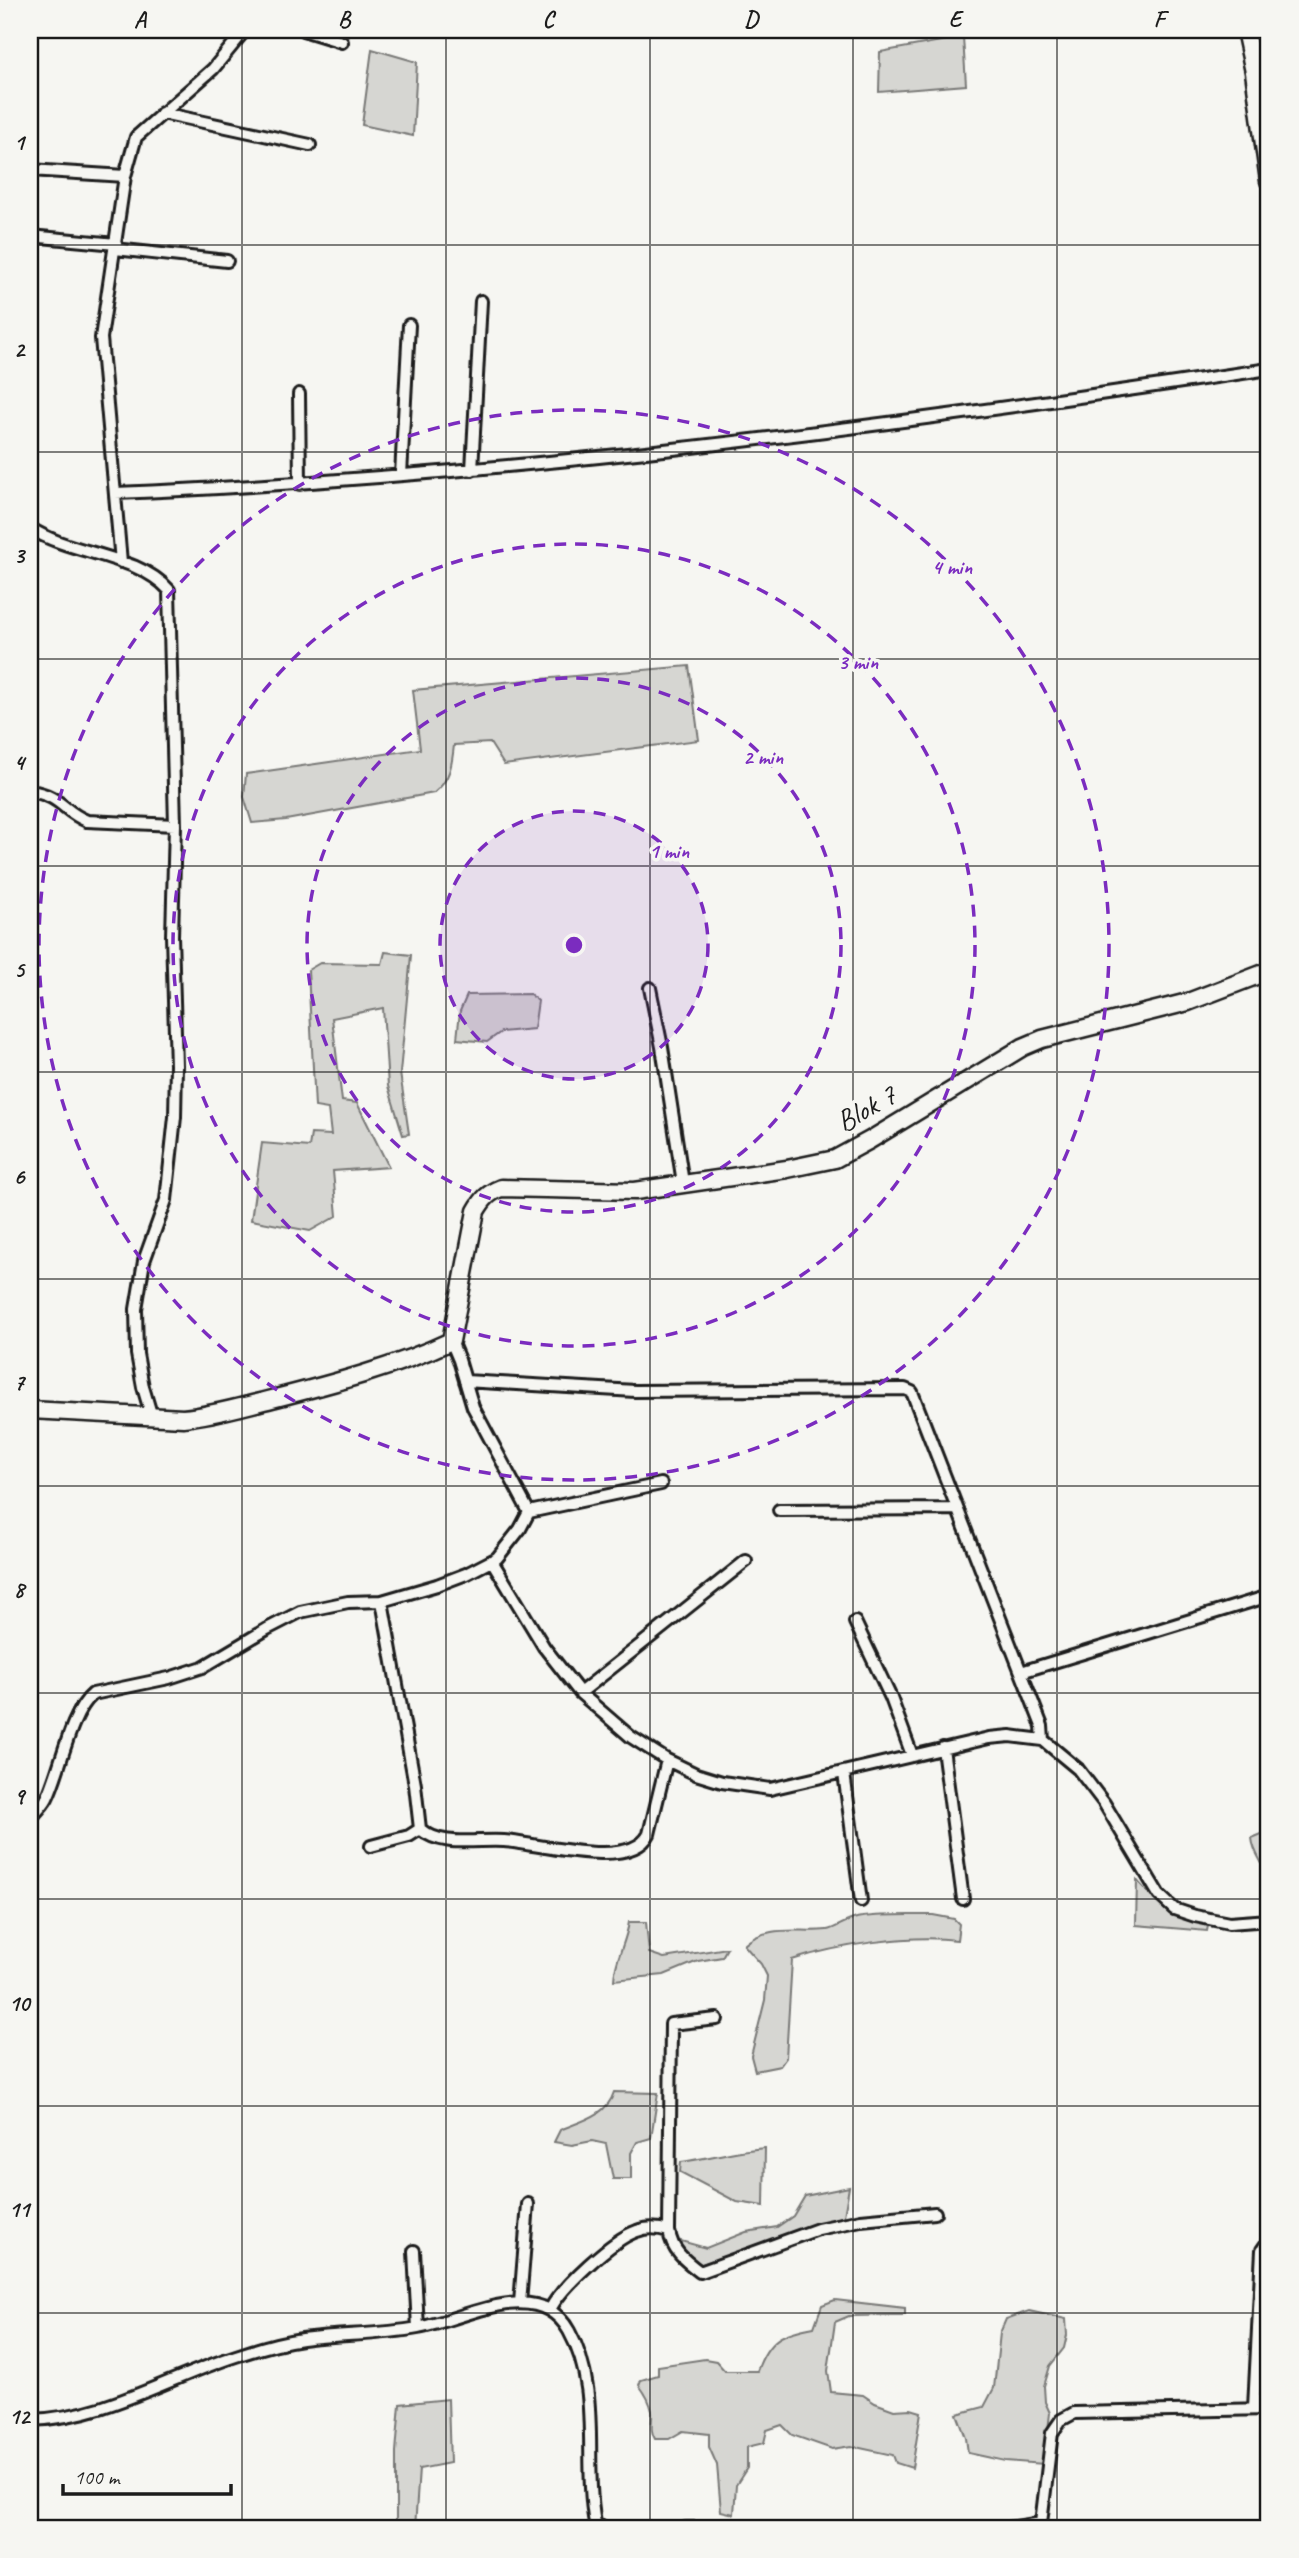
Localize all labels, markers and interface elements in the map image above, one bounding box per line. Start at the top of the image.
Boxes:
text: A [134,5,148,34]
text: B [338,5,352,34]
text: C [543,5,557,34]
text: D [744,5,760,34]
text: E [949,5,965,34]
text: F [1154,5,1170,34]
text: 1 [14,128,27,157]
text: 2 [14,335,27,364]
text: 3 [14,541,27,570]
text: 4 min [932,554,972,580]
text: 3 min [838,649,878,675]
text: 2 min [743,744,783,770]
text: 4 [14,748,27,777]
text: 1 min [649,838,689,864]
centre of rings [562,933,586,957]
text: 5 [14,955,26,984]
street label: Blok 7 [829,1075,904,1140]
text: 6 [14,1162,27,1191]
text: 7 [14,1368,27,1397]
text: 8 [14,1575,27,1604]
text: 9 [14,1782,27,1811]
text: 10 [9,1989,32,2018]
text: 11 [9,2195,32,2224]
text: 12 [9,2402,32,2431]
scale bar [63,2453,231,2497]
text: 100 m [74,2464,121,2490]

